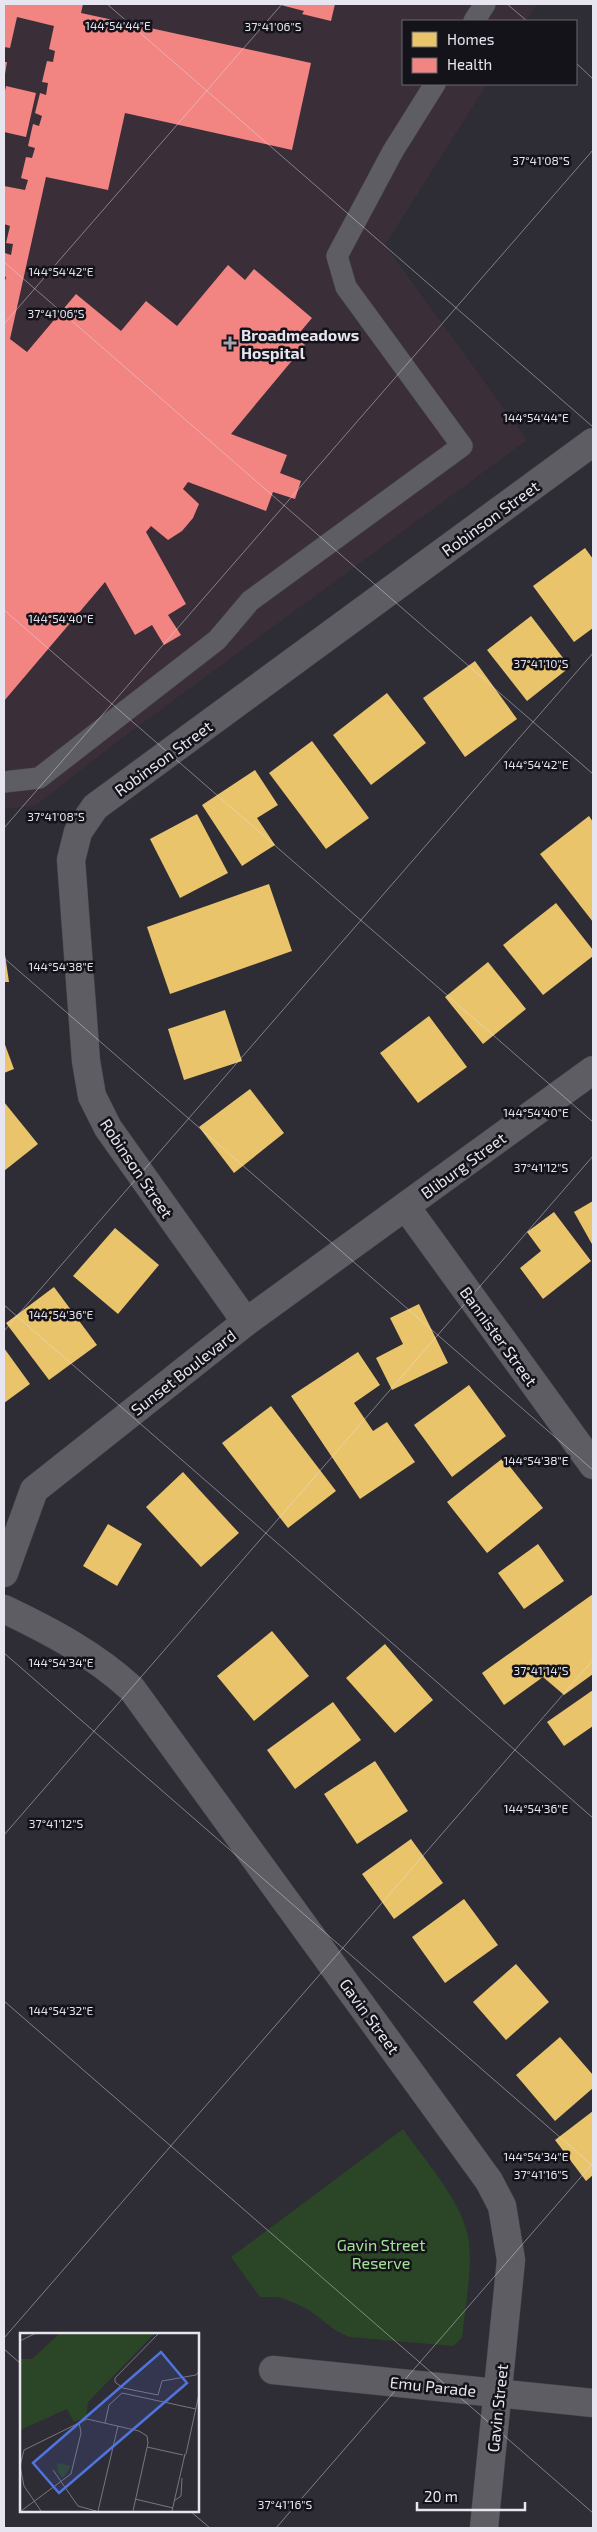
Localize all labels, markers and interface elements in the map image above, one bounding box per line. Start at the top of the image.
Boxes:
text: 144°54'44"E [85,18,151,32]
text: 37°41'06"S [245,19,302,33]
legend [402,20,577,85]
text: Homes [447,30,494,48]
text: Health [447,55,492,73]
text: 37°41'08"S [512,153,570,167]
text: 144°54'42"E [28,264,94,278]
text: 37°41'06"S [28,306,85,320]
place label: Broadmeadows Hospital [241,325,359,362]
marker: Broadmeadows Hospital [223,336,237,350]
text: 144°54'44"E [503,410,569,424]
street label: Robinson Street [438,476,542,560]
text: 144°54'40"E [28,611,94,625]
text: 37°41'10"S [514,656,569,670]
street label: Robinson Street [111,716,215,800]
text: 144°54'42"E [503,757,569,771]
text: 37°41'08"S [27,809,85,823]
text: 144°54'38"E [28,959,94,973]
text: 144°54'40"E [503,1105,569,1119]
street label: Robinson Street [97,1115,177,1221]
street label: Bliburg Street [417,1128,509,1202]
text: 37°41'12"S [514,1160,568,1174]
street label: Bannister Street [457,1283,541,1389]
text: 144°54'36"E [29,1307,94,1321]
street label: Sunset Boulevard [127,1325,239,1419]
text: 144°54'38"E [503,1453,569,1467]
text: 144°54'34"E [28,1655,94,1669]
text: 37°41'14"S [514,1663,569,1677]
text: 144°54'36"E [504,1801,569,1815]
text: 37°41'12"S [29,1816,83,1830]
street label: Gavin Street [336,1975,404,2057]
text: 144°54'32"E [29,2003,94,2017]
text: 144°54'34"E [503,2149,569,2163]
text: 37°41'16"S [514,2167,568,2181]
park label: Gavin Street Reserve [337,2235,425,2272]
inset map [20,2333,199,2512]
street label: Gavin Street [483,2363,511,2453]
street label: Emu Parade [389,2372,477,2400]
scale bar [417,2480,524,2512]
text: 20 m [424,2487,458,2505]
text: 37°41'16"S [258,2497,312,2511]

